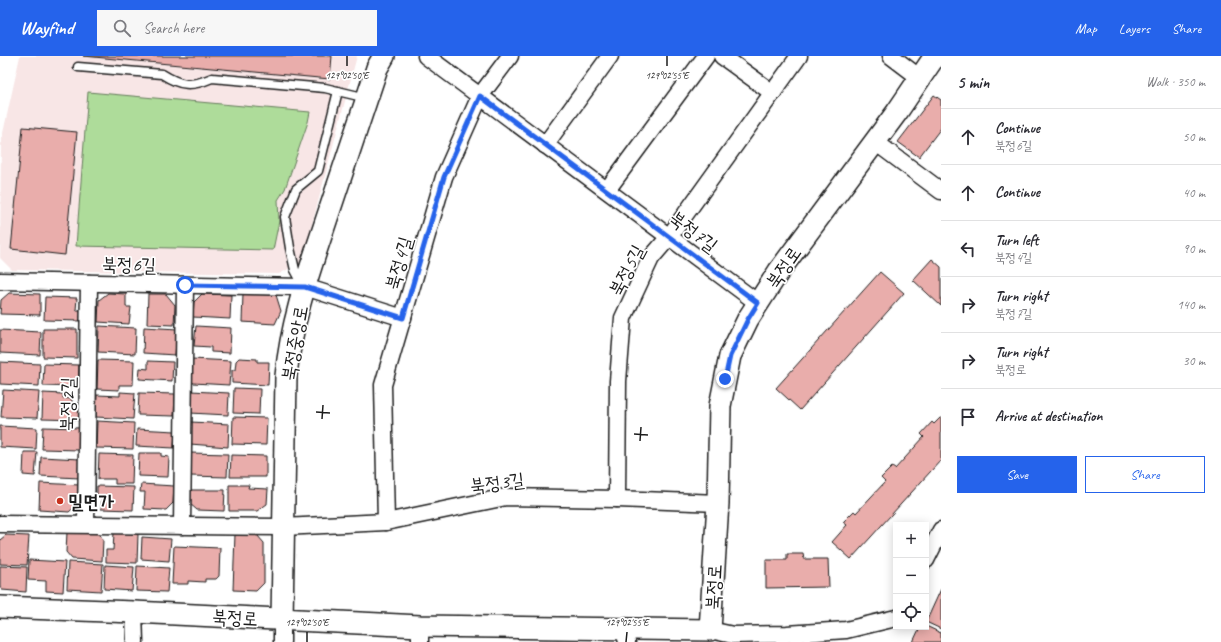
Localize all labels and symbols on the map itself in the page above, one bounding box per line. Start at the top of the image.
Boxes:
text: 129°02'50"E [325,69,370,82]
text: 129°02'55"E [645,69,690,82]
street label: 북정7길 [664,206,722,258]
street label: 북정4길 [380,234,418,293]
street label: 북정5길 [604,241,650,300]
street label: 북정로 [761,242,807,293]
street label: 북정6길 [102,253,156,277]
route start [176,276,194,294]
street label: 북정중앙로 [277,303,313,383]
route end [716,370,734,388]
street label: 북정2길 [56,377,80,431]
street label: 북정3길 [469,468,526,498]
place label: 밀면가 [68,490,115,514]
marker: 밀면가 [55,496,65,506]
street label: 북정로 [701,564,727,611]
street label: 북정로 [211,605,258,631]
text: 129°02'50"E [285,616,330,629]
text: 129°02'55"E [605,616,650,629]

